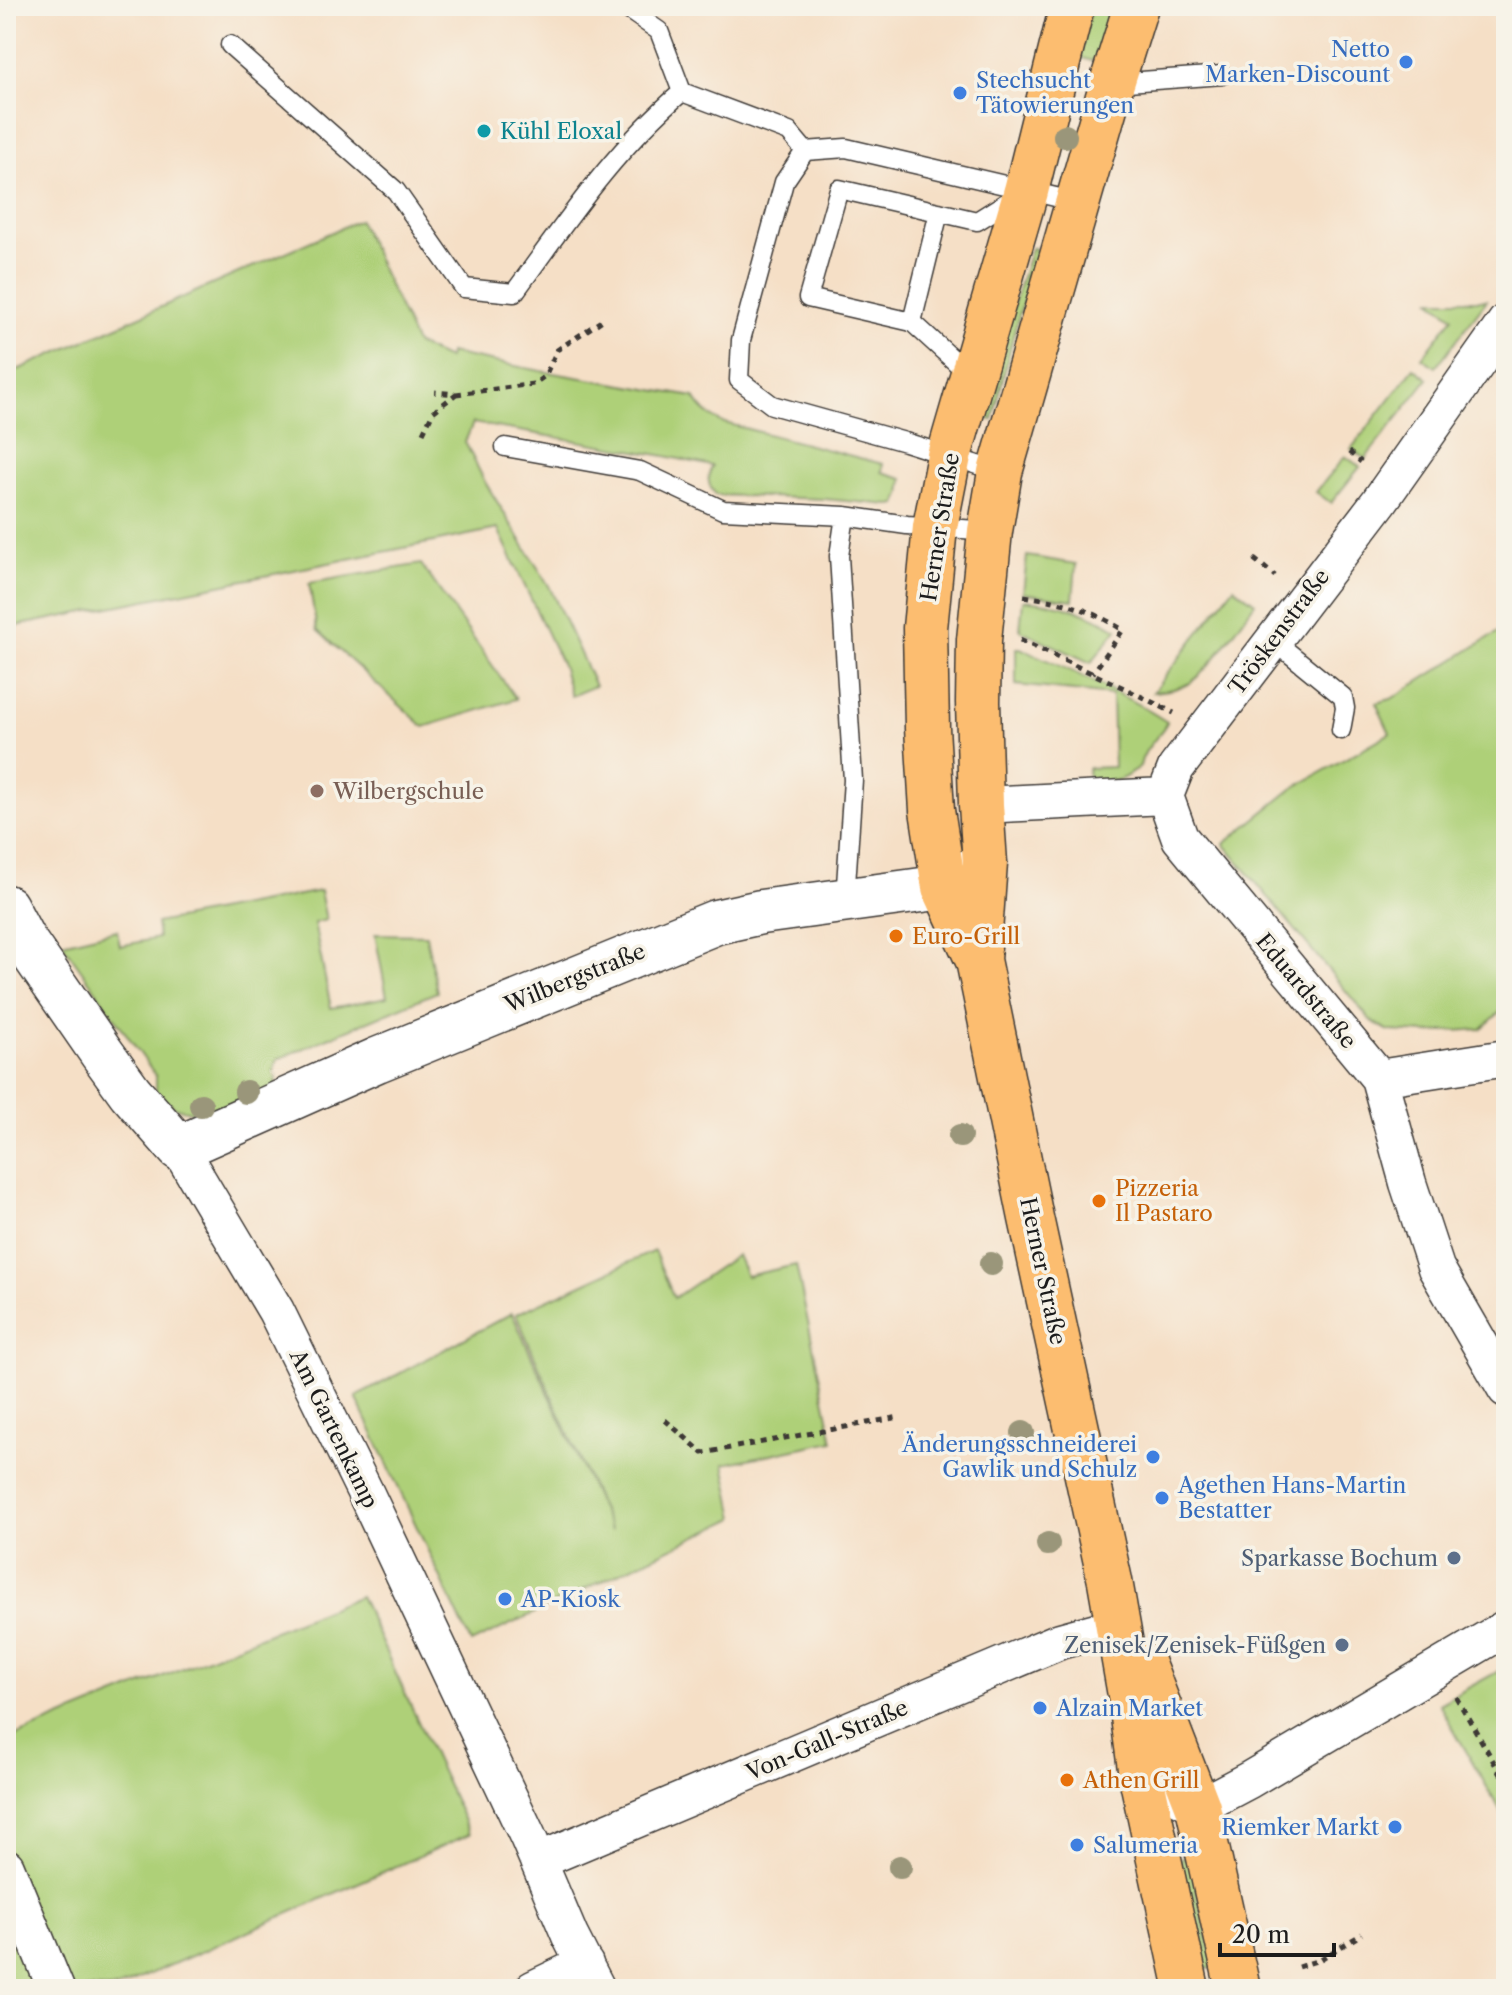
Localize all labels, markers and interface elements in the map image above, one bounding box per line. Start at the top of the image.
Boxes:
place label: Netto Marken-Discount [1205,36,1390,88]
marker: Netto Marken-Discount [1397,53,1415,71]
place label: Stechsucht Tätowierungen [976,67,1134,119]
marker: Stechsucht Tätowierungen [951,84,969,102]
place label: Kühl Eloxal [500,118,622,145]
marker: Kühl Eloxal [475,122,493,140]
street label: Herner Straße [915,451,965,603]
street label: Tröskenstraße [1223,564,1335,700]
place label: Wilbergschule [332,778,484,805]
marker: Wilbergschule [308,782,326,800]
place label: Euro-Grill [912,923,1020,950]
marker: Euro-Grill [887,927,905,945]
street label: Eduardstraße [1250,928,1362,1054]
street label: Wilbergstraße [500,938,649,1019]
place label: Pizzeria Il Pastaro [1115,1175,1213,1227]
marker: Pizzeria Il Pastaro [1090,1192,1108,1210]
street label: Herner Straße [1014,1195,1072,1347]
street label: Am Gartenkamp [284,1344,384,1513]
place label: Änderungsschneiderei Gawlik und Schulz [901,1431,1137,1483]
marker: Änderungsschneiderei Gawlik und Schulz [1144,1448,1162,1466]
place label: Agethen Hans-Martin Bestatter [1177,1472,1406,1524]
marker: Agethen Hans-Martin Bestatter [1153,1489,1171,1507]
place label: Sparkasse Bochum [1241,1545,1439,1572]
marker: Sparkasse Bochum [1445,1549,1463,1567]
place label: AP-Kiosk [520,1586,621,1613]
marker: AP-Kiosk [496,1590,514,1608]
place label: Zenisek/Zenisek-Füßgen [1064,1632,1326,1659]
marker: Zenisek/Zenisek-Füßgen [1333,1636,1351,1654]
street label: Von-Gall-Straße [741,1694,912,1787]
place label: Alzain Market [1055,1695,1203,1722]
marker: Alzain Market [1031,1699,1049,1717]
place label: Athen Grill [1082,1767,1200,1794]
marker: Athen Grill [1058,1771,1076,1789]
place label: Riemker Markt [1221,1814,1379,1841]
marker: Riemker Markt [1386,1818,1404,1836]
place label: Salumeria [1093,1832,1199,1859]
marker: Salumeria [1068,1836,1086,1854]
scale bar [1220,1907,1334,1957]
text: 20 m [1232,1920,1290,1949]

